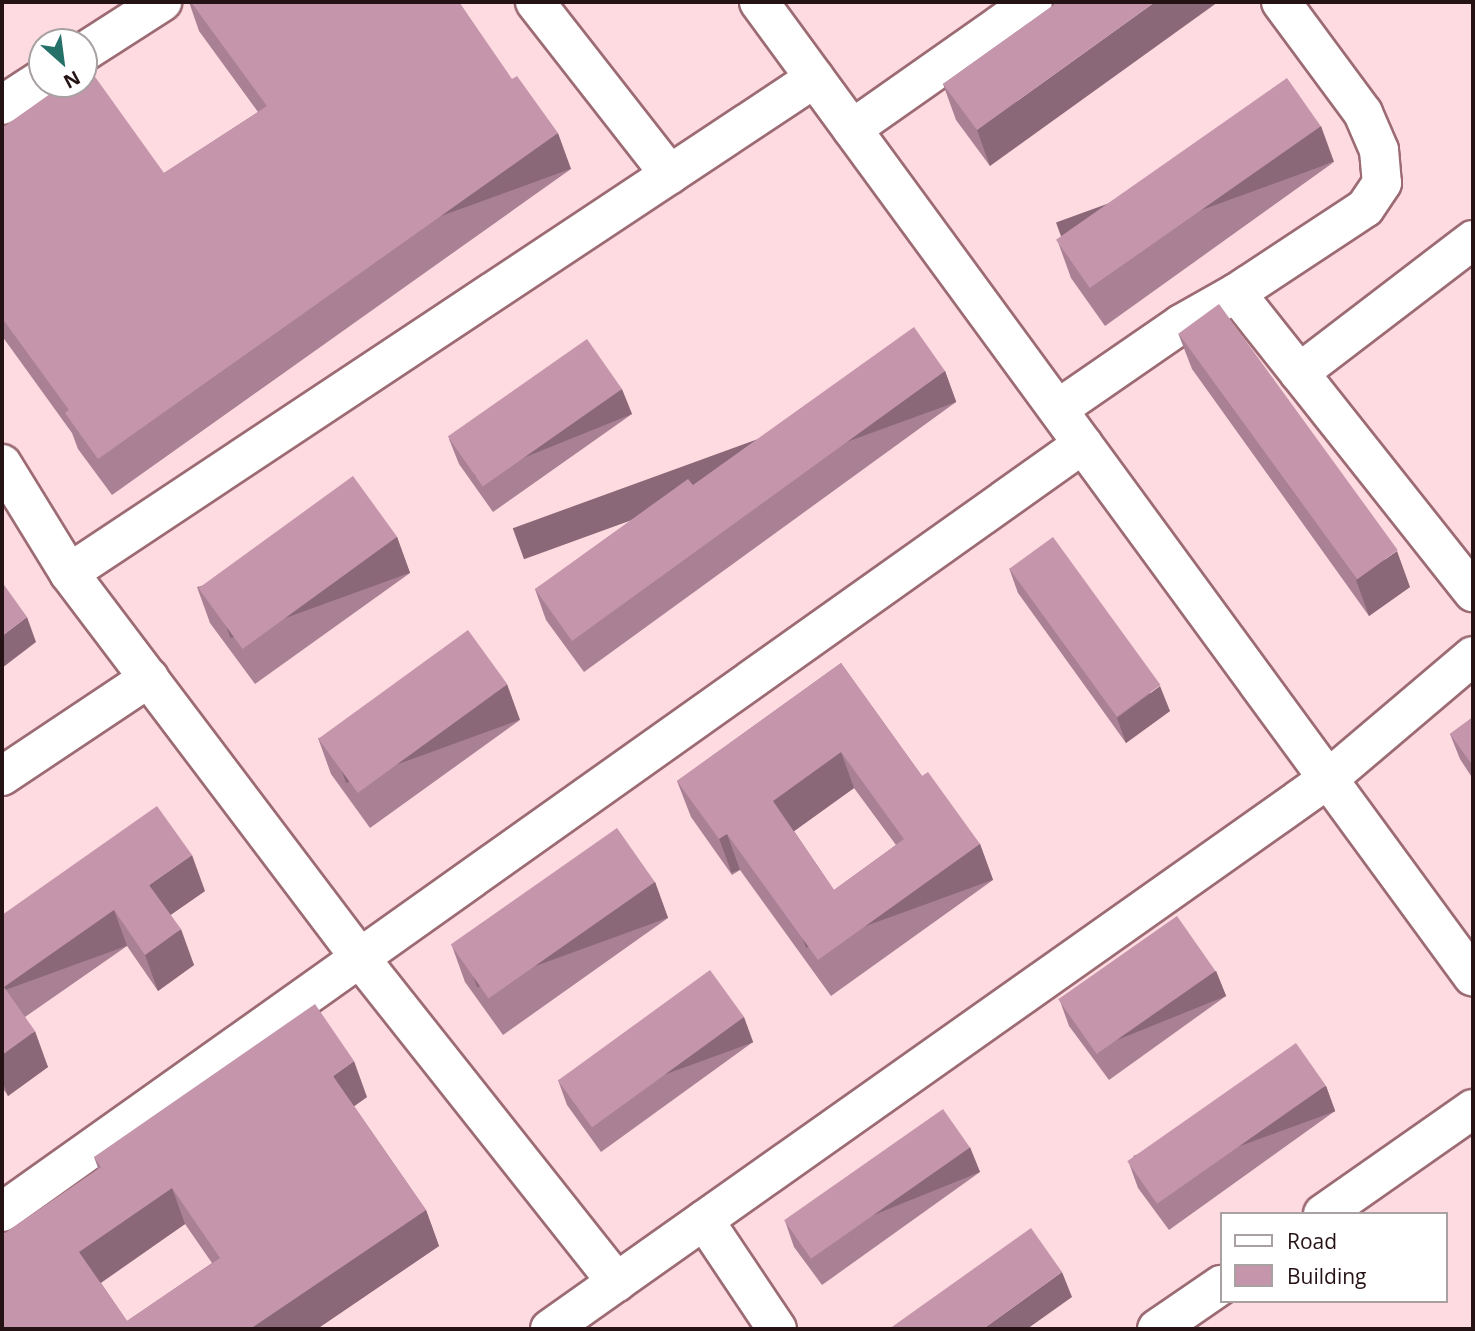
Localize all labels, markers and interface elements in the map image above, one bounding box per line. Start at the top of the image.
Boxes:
north arrow [28,28,98,98]
text: N [59,65,85,95]
legend [1220,1212,1447,1303]
text: Road [1287,1227,1337,1255]
text: Building [1287,1262,1366,1290]

